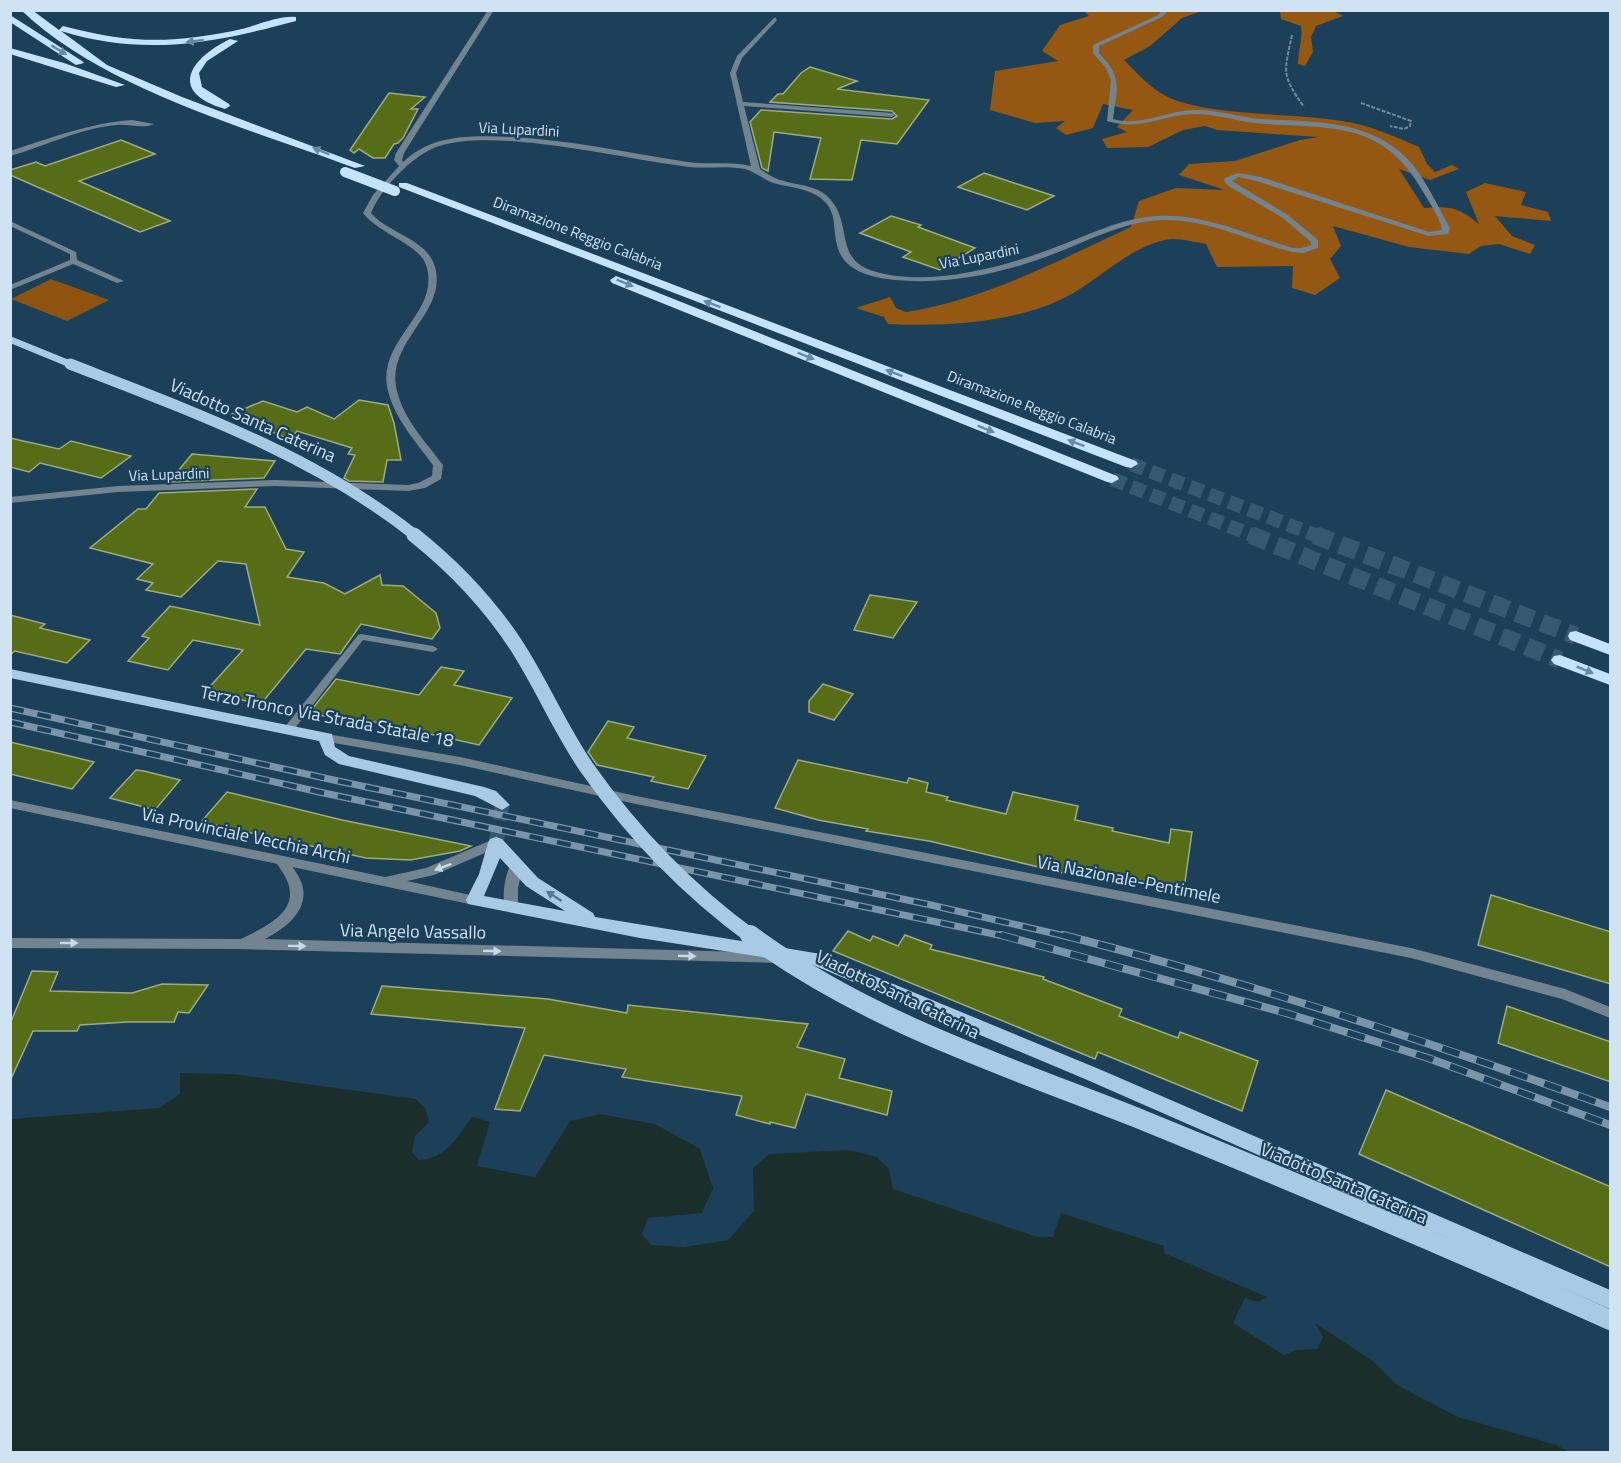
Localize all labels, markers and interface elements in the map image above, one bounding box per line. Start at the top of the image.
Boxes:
one-way arrow [186,36,205,46]
one-way arrow [51,45,67,56]
street label: Via Lupardini [478,115,560,143]
one-way arrow [311,146,329,156]
street label: Diramazione Reggio Calabria [490,190,667,276]
street label: Via Lupardini [937,237,1021,275]
one-way arrow [616,279,634,289]
one-way arrow [703,298,721,308]
one-way arrow [797,351,815,361]
street label: Diramazione Reggio Calabria [944,364,1121,450]
one-way arrow [885,368,903,378]
street label: Viadotto Santa Caterina [166,371,340,469]
one-way arrow [978,424,996,434]
one-way arrow [1067,438,1085,447]
street label: Via Lupardini [128,461,210,487]
one-way arrow [1577,665,1595,675]
street label: Terzo Tronco Via Strada Statale 18 [198,678,456,754]
street label: Via Provinciale Vecchia Archi [139,800,353,870]
street label: Via Nazionale-Pentimele [1035,848,1223,910]
one-way arrow [434,862,452,872]
one-way arrow [546,891,562,902]
street label: Via Angelo Vassallo [340,916,486,946]
one-way arrow [59,938,78,948]
one-way arrow [288,941,307,951]
street label: Viadotto Santa Caterina [812,943,984,1045]
one-way arrow [483,946,502,956]
one-way arrow [678,951,697,961]
street label: Viadotto Santa Caterina [1256,1136,1432,1230]

